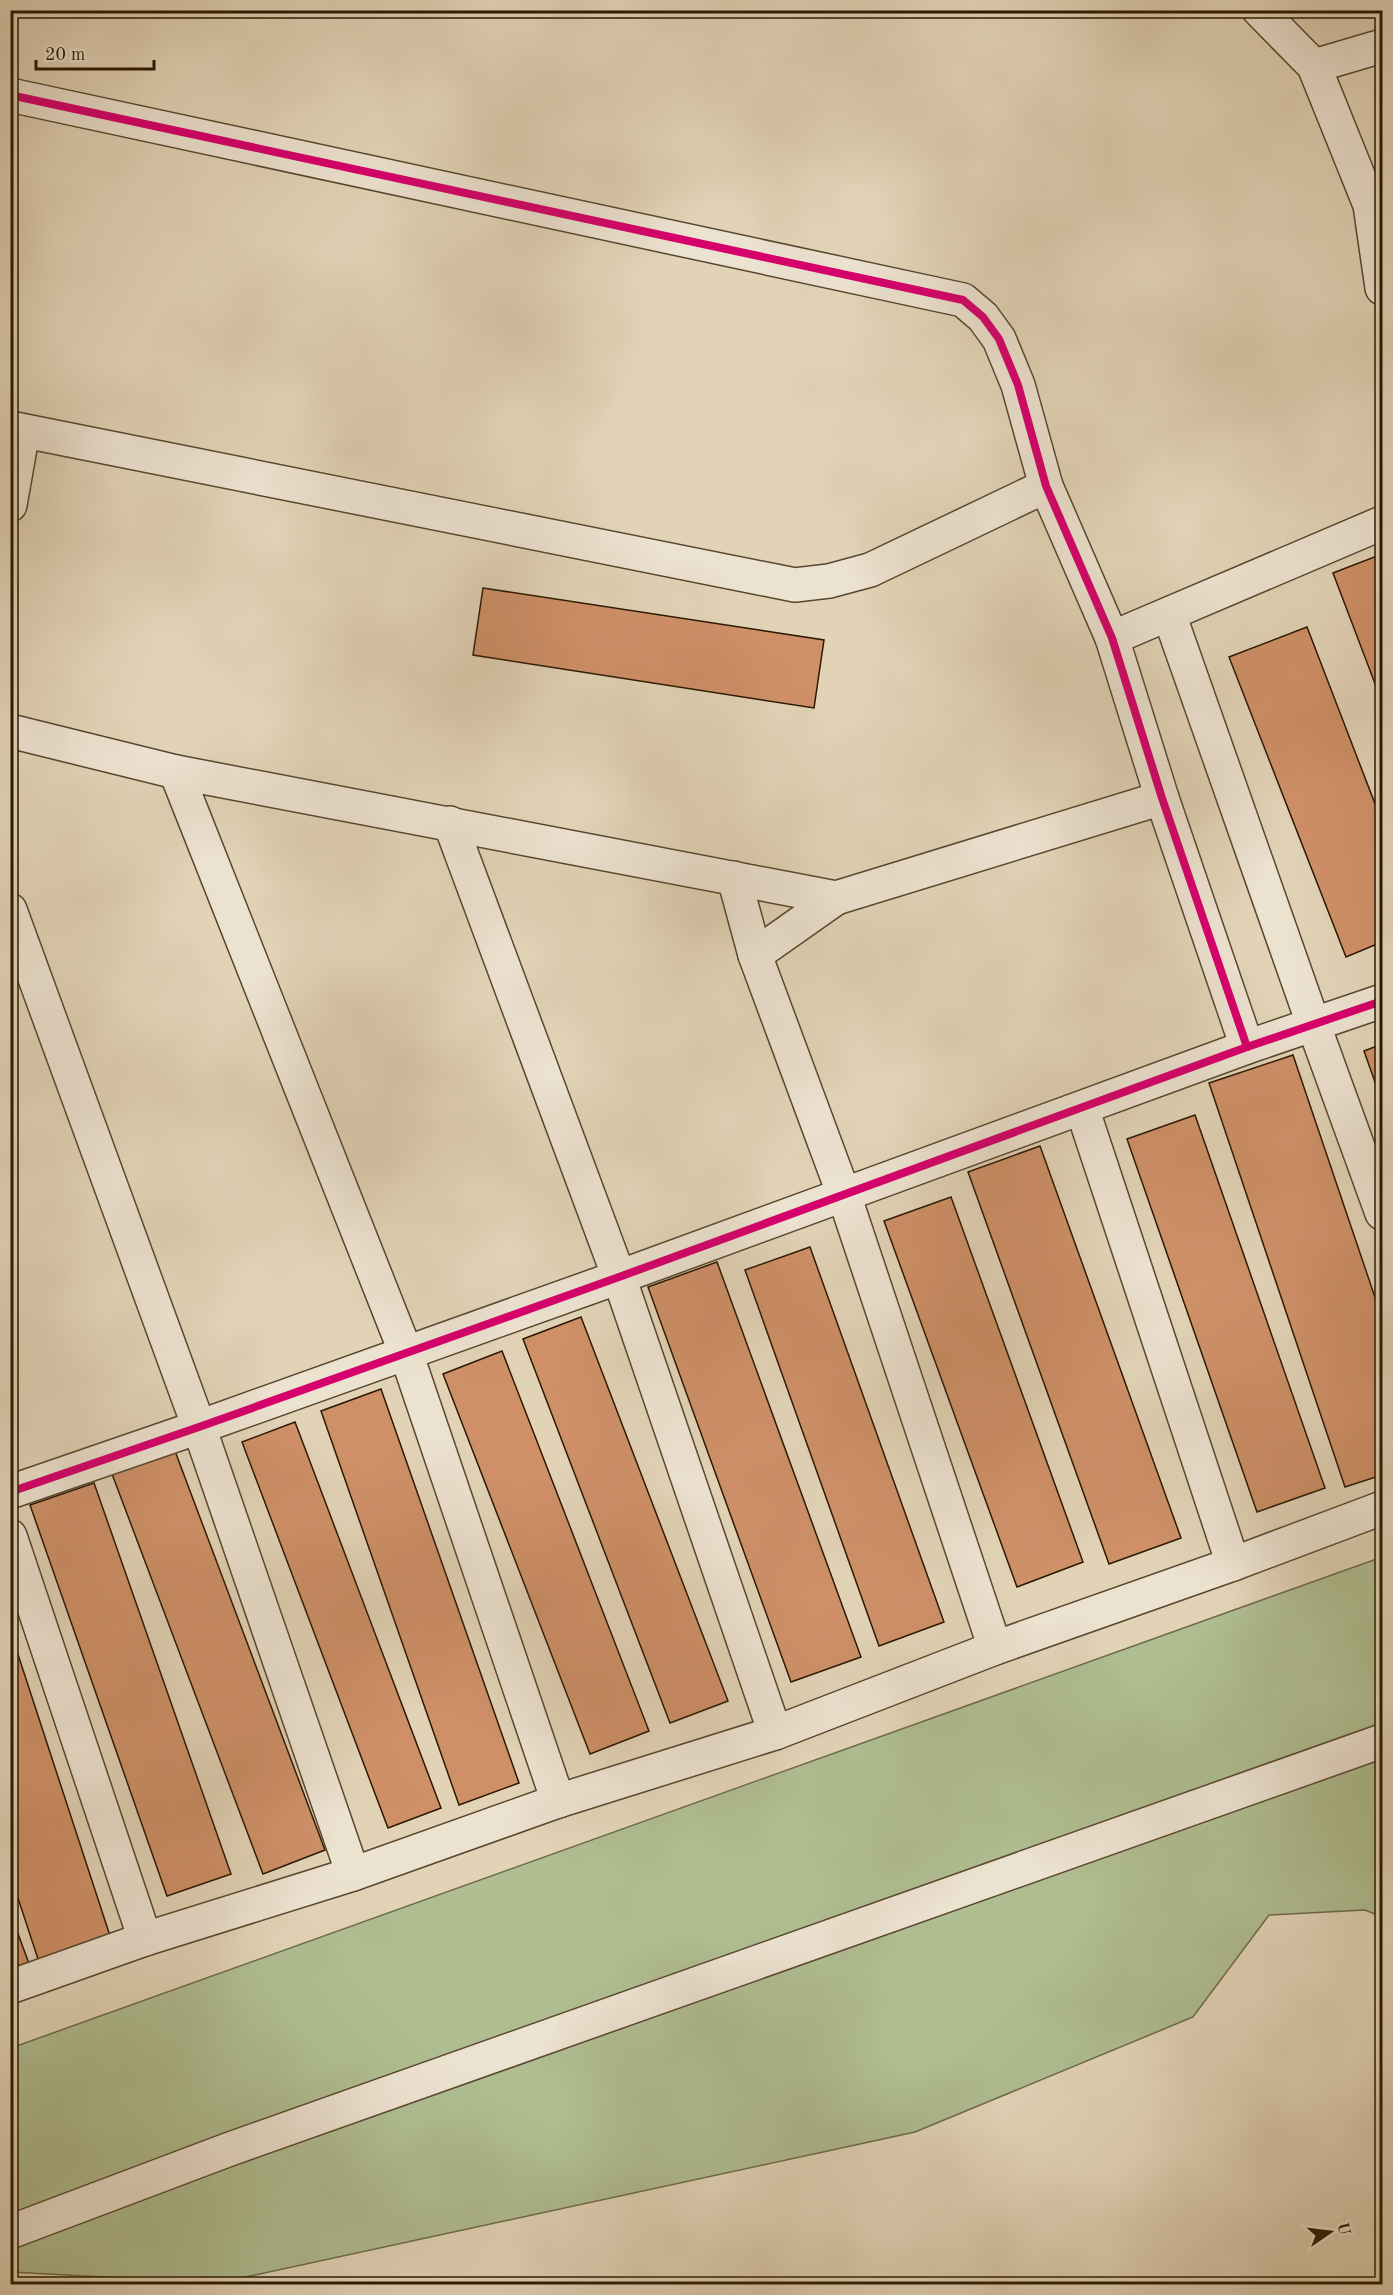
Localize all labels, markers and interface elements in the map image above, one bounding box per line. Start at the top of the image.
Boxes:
scale bar [36,33,154,71]
text: 20 m [45,46,85,64]
north arrow [1300,2202,1360,2262]
text: U [1333,2221,1352,2237]

